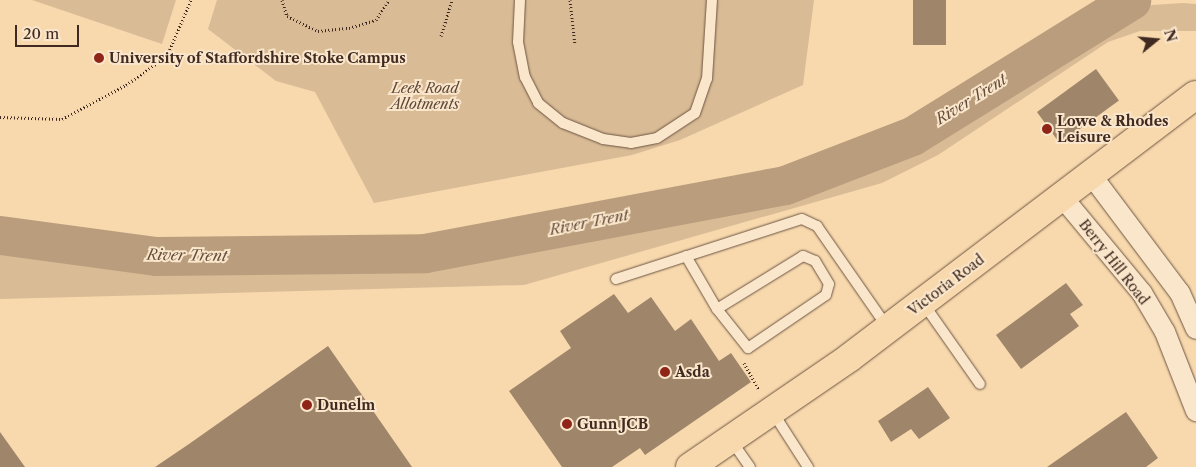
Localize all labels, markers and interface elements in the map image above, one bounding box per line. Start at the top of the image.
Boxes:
scale bar [18,15,81,47]
north arrow [1131,15,1181,65]
text: 20 m [23,24,59,43]
text: N [1160,27,1181,44]
place label: University of Staffordshire Stoke Campus [109,50,406,66]
marker: University of Staffordshire Stoke Campus [93,52,105,64]
water label: River Trent [932,70,1010,128]
park label: Leek Road Allotments [391,80,459,112]
place label: Lowe & Rhodes Leisure [1057,113,1169,146]
marker: Lowe & Rhodes Leisure [1041,123,1053,135]
water label: River Trent [548,206,630,238]
street label: Berry Hill Road [1075,216,1153,308]
water label: River Trent [147,245,227,265]
street label: Victoria Road [905,251,987,319]
place label: Asda [675,364,710,380]
marker: Asda [659,366,671,378]
place label: Dunelm [317,397,375,413]
marker: Dunelm [301,399,313,411]
place label: Gunn JCB [577,416,648,432]
marker: Gunn JCB [561,418,573,430]

